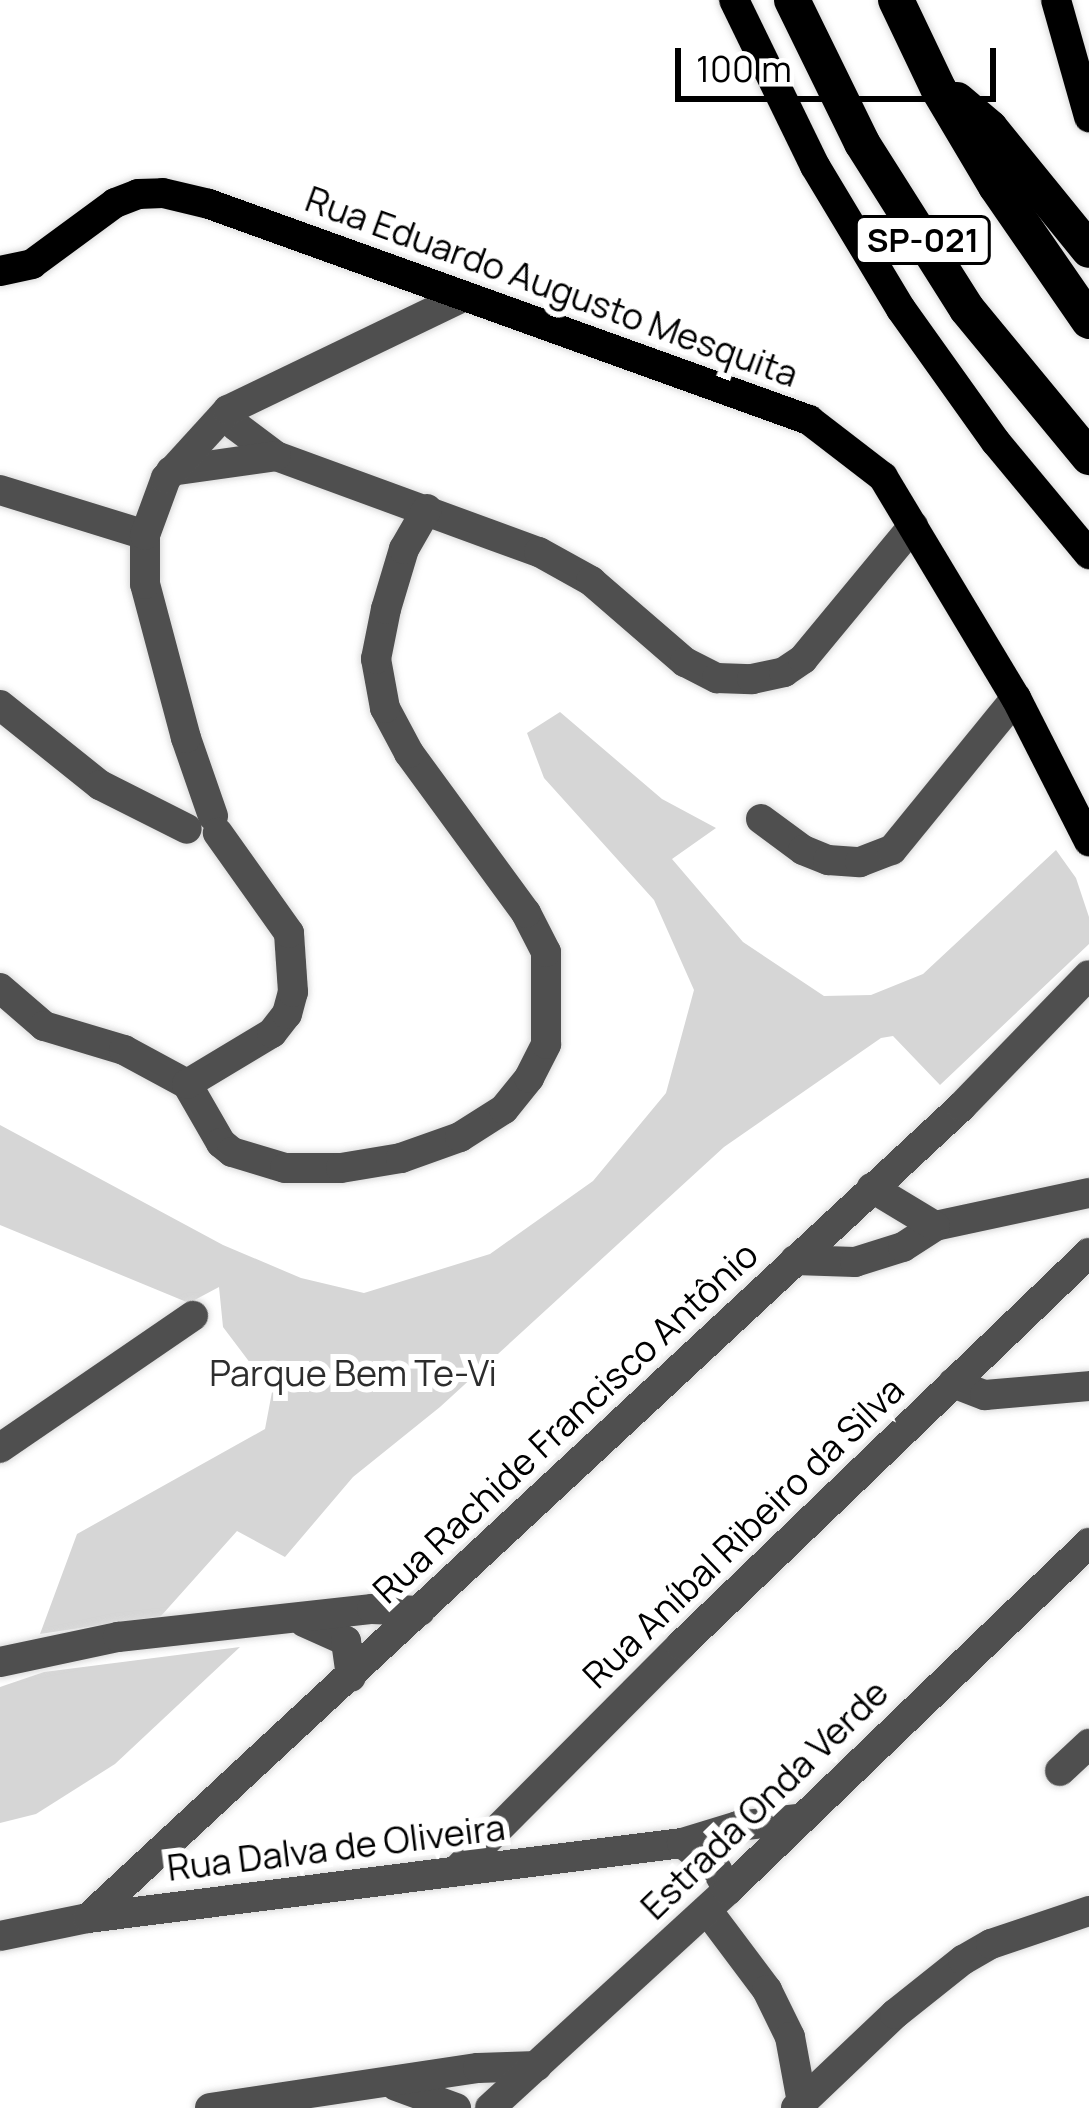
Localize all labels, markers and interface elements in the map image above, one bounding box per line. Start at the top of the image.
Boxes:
scale bar [681,24,1002,98]
text: 100 m [696,44,792,93]
street label: Rua Eduardo Augusto Mesquita [300,177,804,395]
road number: SP-021 [854,213,992,267]
street label: Rua Rachide Francisco Antônio [364,1232,766,1612]
park label: Parque Bem Te-Vi [209,1351,497,1395]
street label: Rua Aníbal Ribeiro da Silva [574,1368,912,1696]
street label: Estrada Onda Verde [632,1670,896,1928]
street label: Rua Dalva de Oliveira [165,1805,507,1889]

